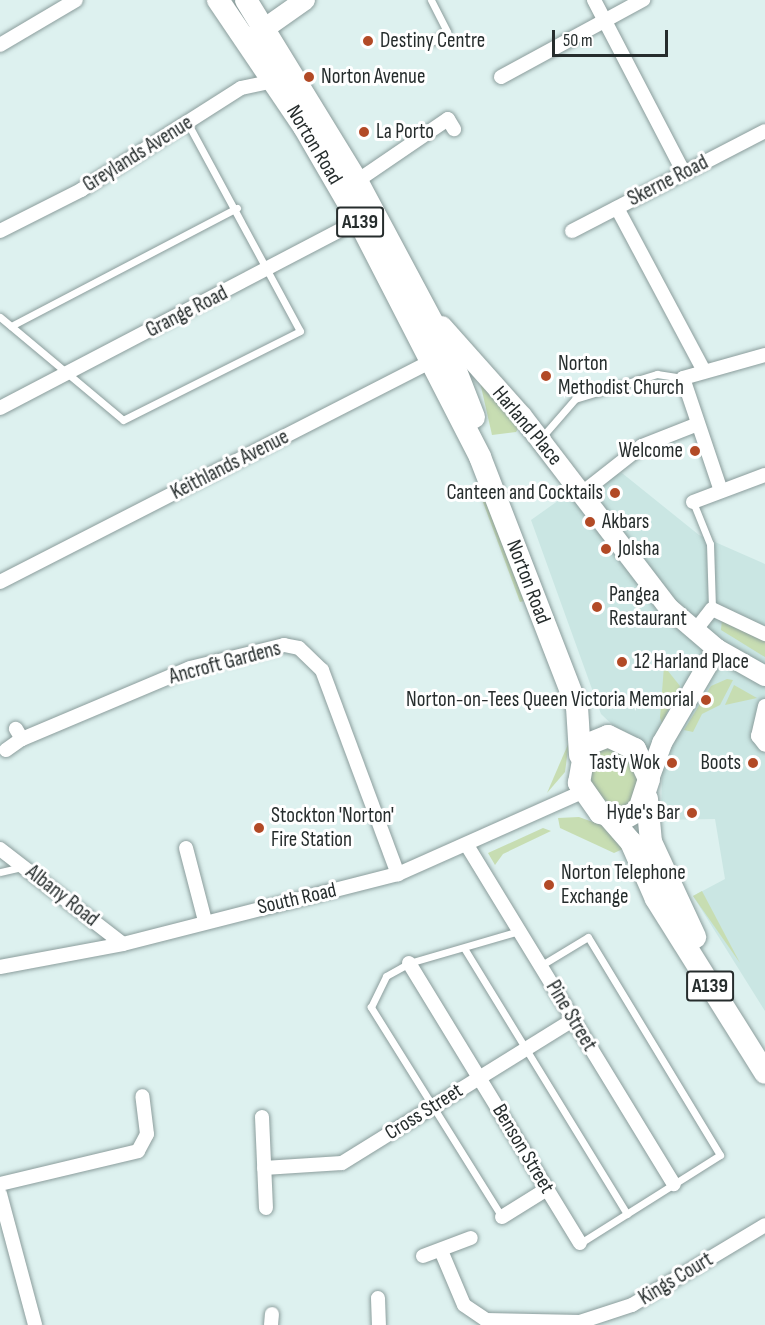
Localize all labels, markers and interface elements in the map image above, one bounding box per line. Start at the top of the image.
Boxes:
scale bar [555,18,670,56]
place label: Destiny Centre [380,28,485,54]
text: 50 m [563,30,593,51]
marker: Destiny Centre [361,34,375,48]
place label: Norton Avenue [321,64,425,90]
marker: Norton Avenue [302,70,316,84]
street label: Norton Road [281,101,347,189]
street label: Greylands Avenue [79,110,197,198]
place label: La Porto [376,119,434,145]
marker: La Porto [357,125,371,139]
street label: Skerne Road [624,150,712,212]
road number: A139 [336,205,384,239]
street label: Grange Road [142,281,232,343]
place label: Norton Methodist Church [558,351,684,401]
marker: Norton Methodist Church [539,369,553,383]
street label: Harland Place [487,381,567,471]
street label: Keithlands Avenue [167,425,293,505]
place label: Welcome [618,438,683,464]
marker: Welcome [688,444,702,458]
place label: Canteen and Cocktails [446,480,603,506]
marker: Canteen and Cocktails [608,486,622,500]
place label: Akbars [602,509,649,535]
marker: Akbars [583,515,597,529]
street label: Norton Road [500,536,556,628]
place label: Jolsha [618,536,660,562]
marker: Jolsha [599,542,613,556]
place label: Pangea Restaurant [609,582,687,632]
marker: Pangea Restaurant [590,600,604,614]
street label: Ancroft Gardens [166,636,284,690]
place label: 12 Harland Place [634,649,749,675]
marker: 12 Harland Place [615,655,629,669]
place label: Norton-on-Tees Queen Victoria Memorial [406,687,694,713]
marker: Norton-on-Tees Queen Victoria Memorial [699,693,713,707]
place label: Tasty Wok [589,750,660,776]
place label: Boots [700,750,741,776]
marker: Tasty Wok [665,756,679,770]
marker: Boots [746,756,760,770]
place label: Hyde's Bar [607,800,680,826]
place label: Stockton 'Norton' Fire Station [271,803,394,853]
marker: Hyde's Bar [685,806,699,820]
marker: Stockton 'Norton' Fire Station [252,821,266,835]
street label: Albany Road [21,860,103,932]
place label: Norton Telephone Exchange [561,860,686,910]
street label: South Road [255,878,339,920]
marker: Norton Telephone Exchange [542,878,556,892]
road number: A139 [686,969,734,1003]
street label: Pine Street [540,976,602,1056]
street label: Cross Street [380,1078,468,1146]
street label: Benson Street [487,1100,559,1198]
street label: Kings Court [634,1247,718,1311]

